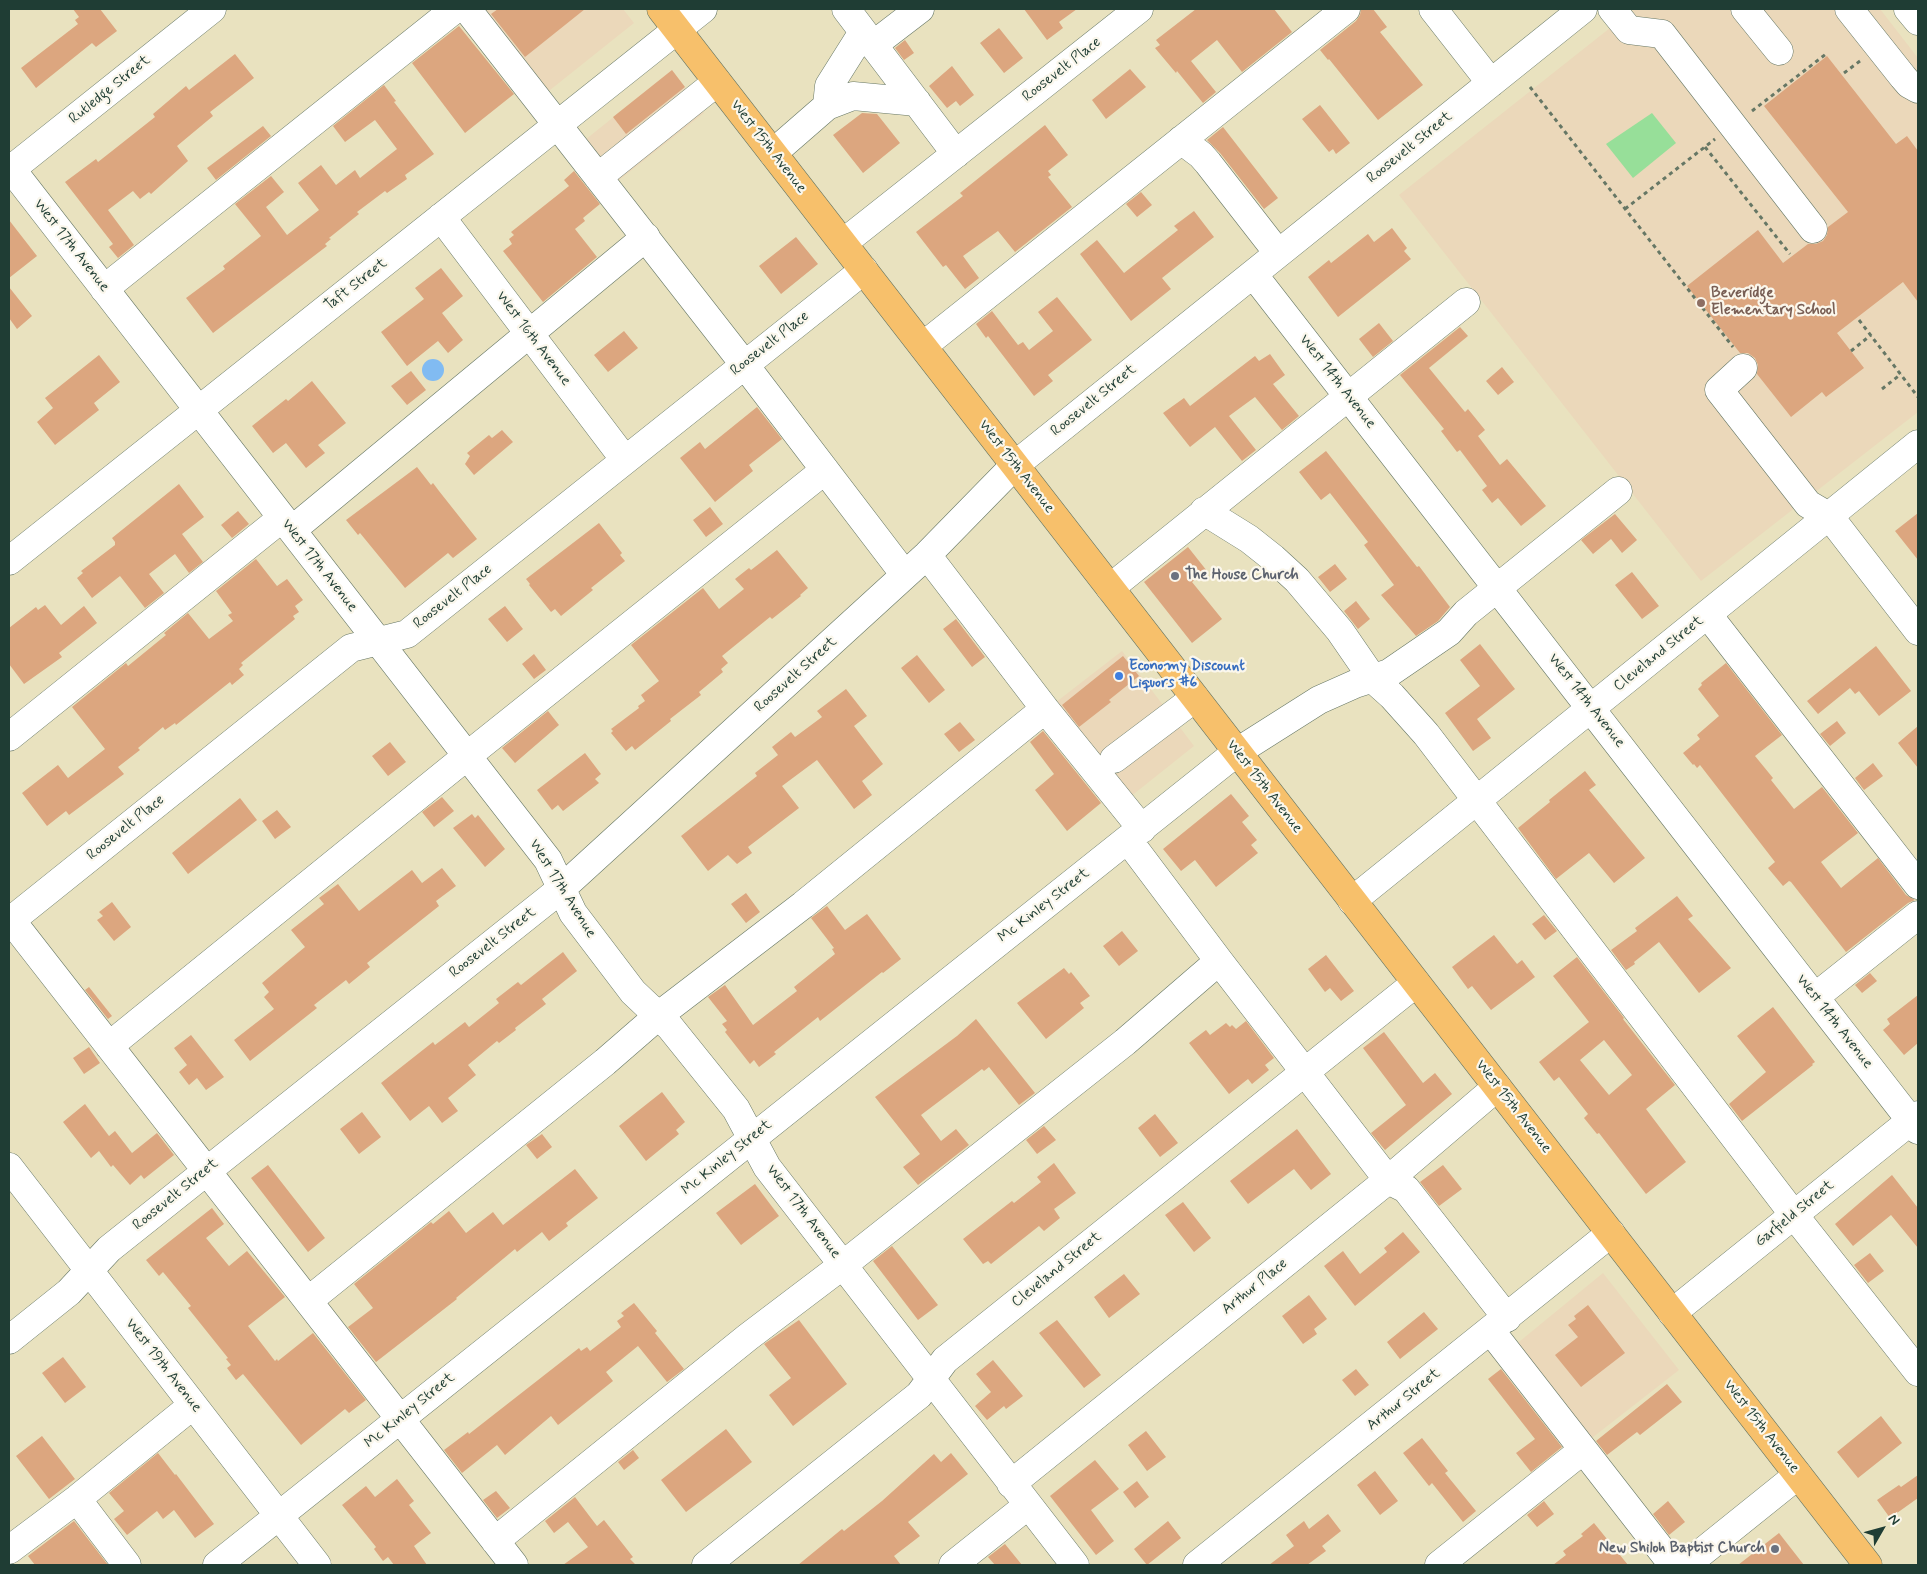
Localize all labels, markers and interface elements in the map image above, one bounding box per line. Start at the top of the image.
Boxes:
street label: Roosevelt Place [1019,34,1105,106]
street label: Rutledge Street [66,52,154,128]
street label: West 15th Avenue [726,97,810,197]
street label: Roosevelt Street [1364,108,1456,188]
street label: West 17th Avenue [29,196,113,296]
street label: Taft Street [321,255,391,315]
place label: Beveridge Elementary School [1711,285,1836,320]
street label: West 16th Avenue [492,288,574,390]
marker: Beveridge Elementary School [1695,297,1707,309]
street label: Roosevelt Place [727,308,813,380]
street label: West 14th Avenue [1295,331,1379,433]
street label: Roosevelt Street [1048,361,1140,441]
street label: West 15th Avenue [974,417,1058,517]
street label: West 17th Avenue [277,516,361,616]
street label: Roosevelt Place [410,561,496,633]
place label: The House Church [1185,567,1299,585]
marker: The House Church [1169,570,1181,582]
street label: Cleveland Street [1610,612,1708,696]
street label: Roosevelt Street [751,633,841,717]
street label: West 14th Avenue [1544,650,1628,752]
place label: Economy Discount Liquors #6 [1129,658,1245,693]
marker: Economy Discount Liquors #6 [1113,670,1125,682]
street label: West 15th Avenue [1222,737,1306,837]
street label: Roosevelt Place [84,791,168,865]
street label: West 17th Avenue [524,836,600,942]
street label: Mc Kinley Street [995,865,1093,947]
street label: Roosevelt Street [446,904,540,982]
street label: West 14th Avenue [1792,971,1876,1073]
street label: West 15th Avenue [1471,1057,1555,1157]
street label: Mc Kinley Street [678,1116,776,1200]
street label: Roosevelt Street [130,1155,222,1235]
street label: West 17th Avenue [762,1162,844,1262]
street label: Garfield Street [1752,1177,1838,1251]
street label: Cleveland Street [1008,1228,1106,1312]
street label: Arthur Place [1219,1255,1291,1319]
street label: West 19th Avenue [121,1315,205,1417]
street label: Arthur Street [1364,1365,1444,1435]
street label: Mc Kinley Street [361,1369,459,1453]
street label: West 15th Avenue [1719,1377,1803,1477]
north arrow [1857,1504,1907,1554]
text: N [1884,1511,1904,1529]
place label: New Shiloh Baptist Church [1599,1540,1765,1558]
marker: New Shiloh Baptist Church [1769,1543,1781,1555]

